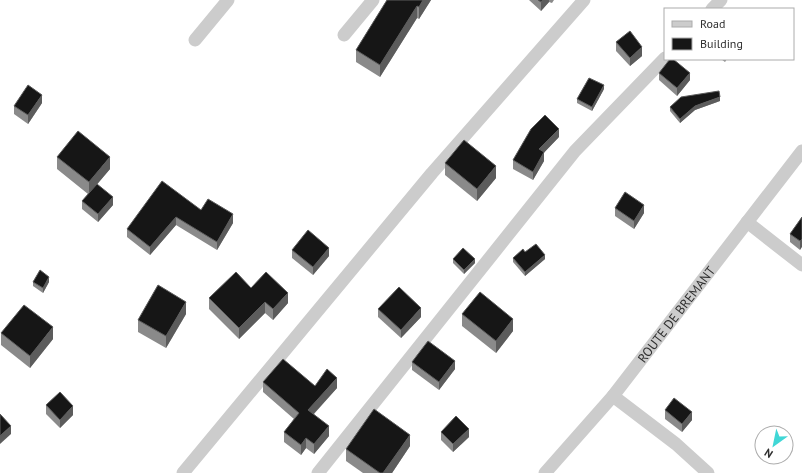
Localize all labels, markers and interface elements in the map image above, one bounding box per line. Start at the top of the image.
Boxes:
legend [664,8,794,60]
text: Road [700,16,725,31]
text: Building [700,36,743,51]
street label: ROUTE DE BREMANT [634,263,719,366]
north arrow [754,425,794,465]
text: N [762,446,775,461]

